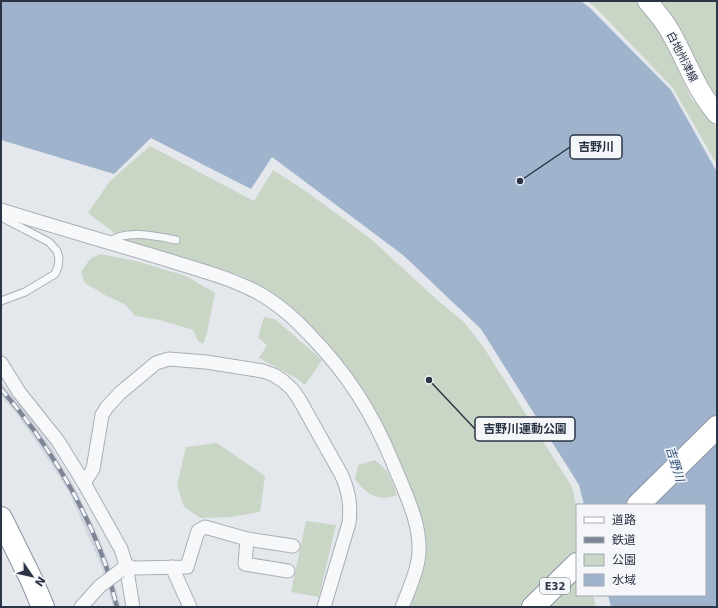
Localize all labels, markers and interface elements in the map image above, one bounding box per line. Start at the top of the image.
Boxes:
street label: 白地州津線 [664,30,700,84]
callout: 吉野川 [570,135,622,159]
text: 吉野川 [578,140,614,154]
callout: 吉野川運動公園 [475,417,575,441]
text: 吉野川運動公園 [483,422,567,436]
water label: 吉野川 [663,445,688,485]
legend [576,504,706,596]
text: 道路 [612,513,636,527]
text: 鉄道 [612,533,636,547]
text: 公園 [612,553,636,567]
north arrow [12,556,52,596]
text: 水域 [612,573,636,587]
text: N [32,574,48,589]
road number: E32 [540,578,570,594]

